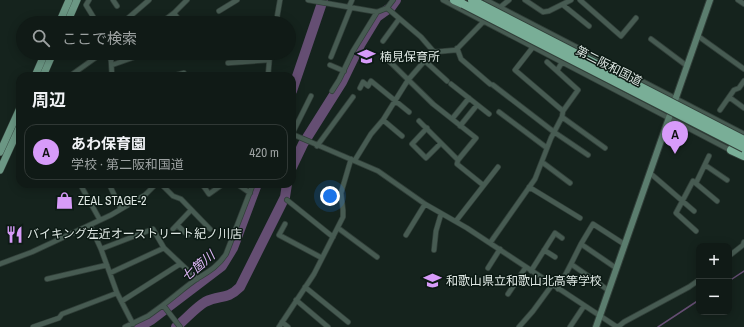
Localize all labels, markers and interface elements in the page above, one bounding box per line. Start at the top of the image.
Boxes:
search box [16,16,296,60]
icon: search [30,27,52,49]
text: ここで検索 [62,28,137,49]
street label: 第二阪和国道 [573,43,645,89]
school or university icon: 楠見保育所 [357,47,377,67]
place label: 楠見保育所 [380,49,440,65]
text: 周辺 [32,88,66,111]
pin: A [662,121,688,154]
text: あわ保育園 [71,133,146,154]
text: A [42,144,50,161]
text: 420 m [249,144,279,161]
text: 学校 · 第二阪和国道 [71,156,184,173]
your location [320,186,340,206]
shop icon: ZEAL STAGE-2 [55,191,75,211]
place label: ZEAL STAGE-2 [78,193,146,209]
restaurant icon: バイキング左近オーストリート紀ノ川店 [4,224,24,244]
place label: バイキング左近オーストリート紀ノ川店 [27,226,242,242]
map controls [696,243,732,315]
button: + [696,243,732,279]
water label: 七箇川 [178,246,220,285]
school or university icon: 和歌山県立和歌山北高等学校 [423,271,443,291]
place label: 和歌山県立和歌山北高等学校 [446,273,602,289]
button: − [696,279,732,315]

